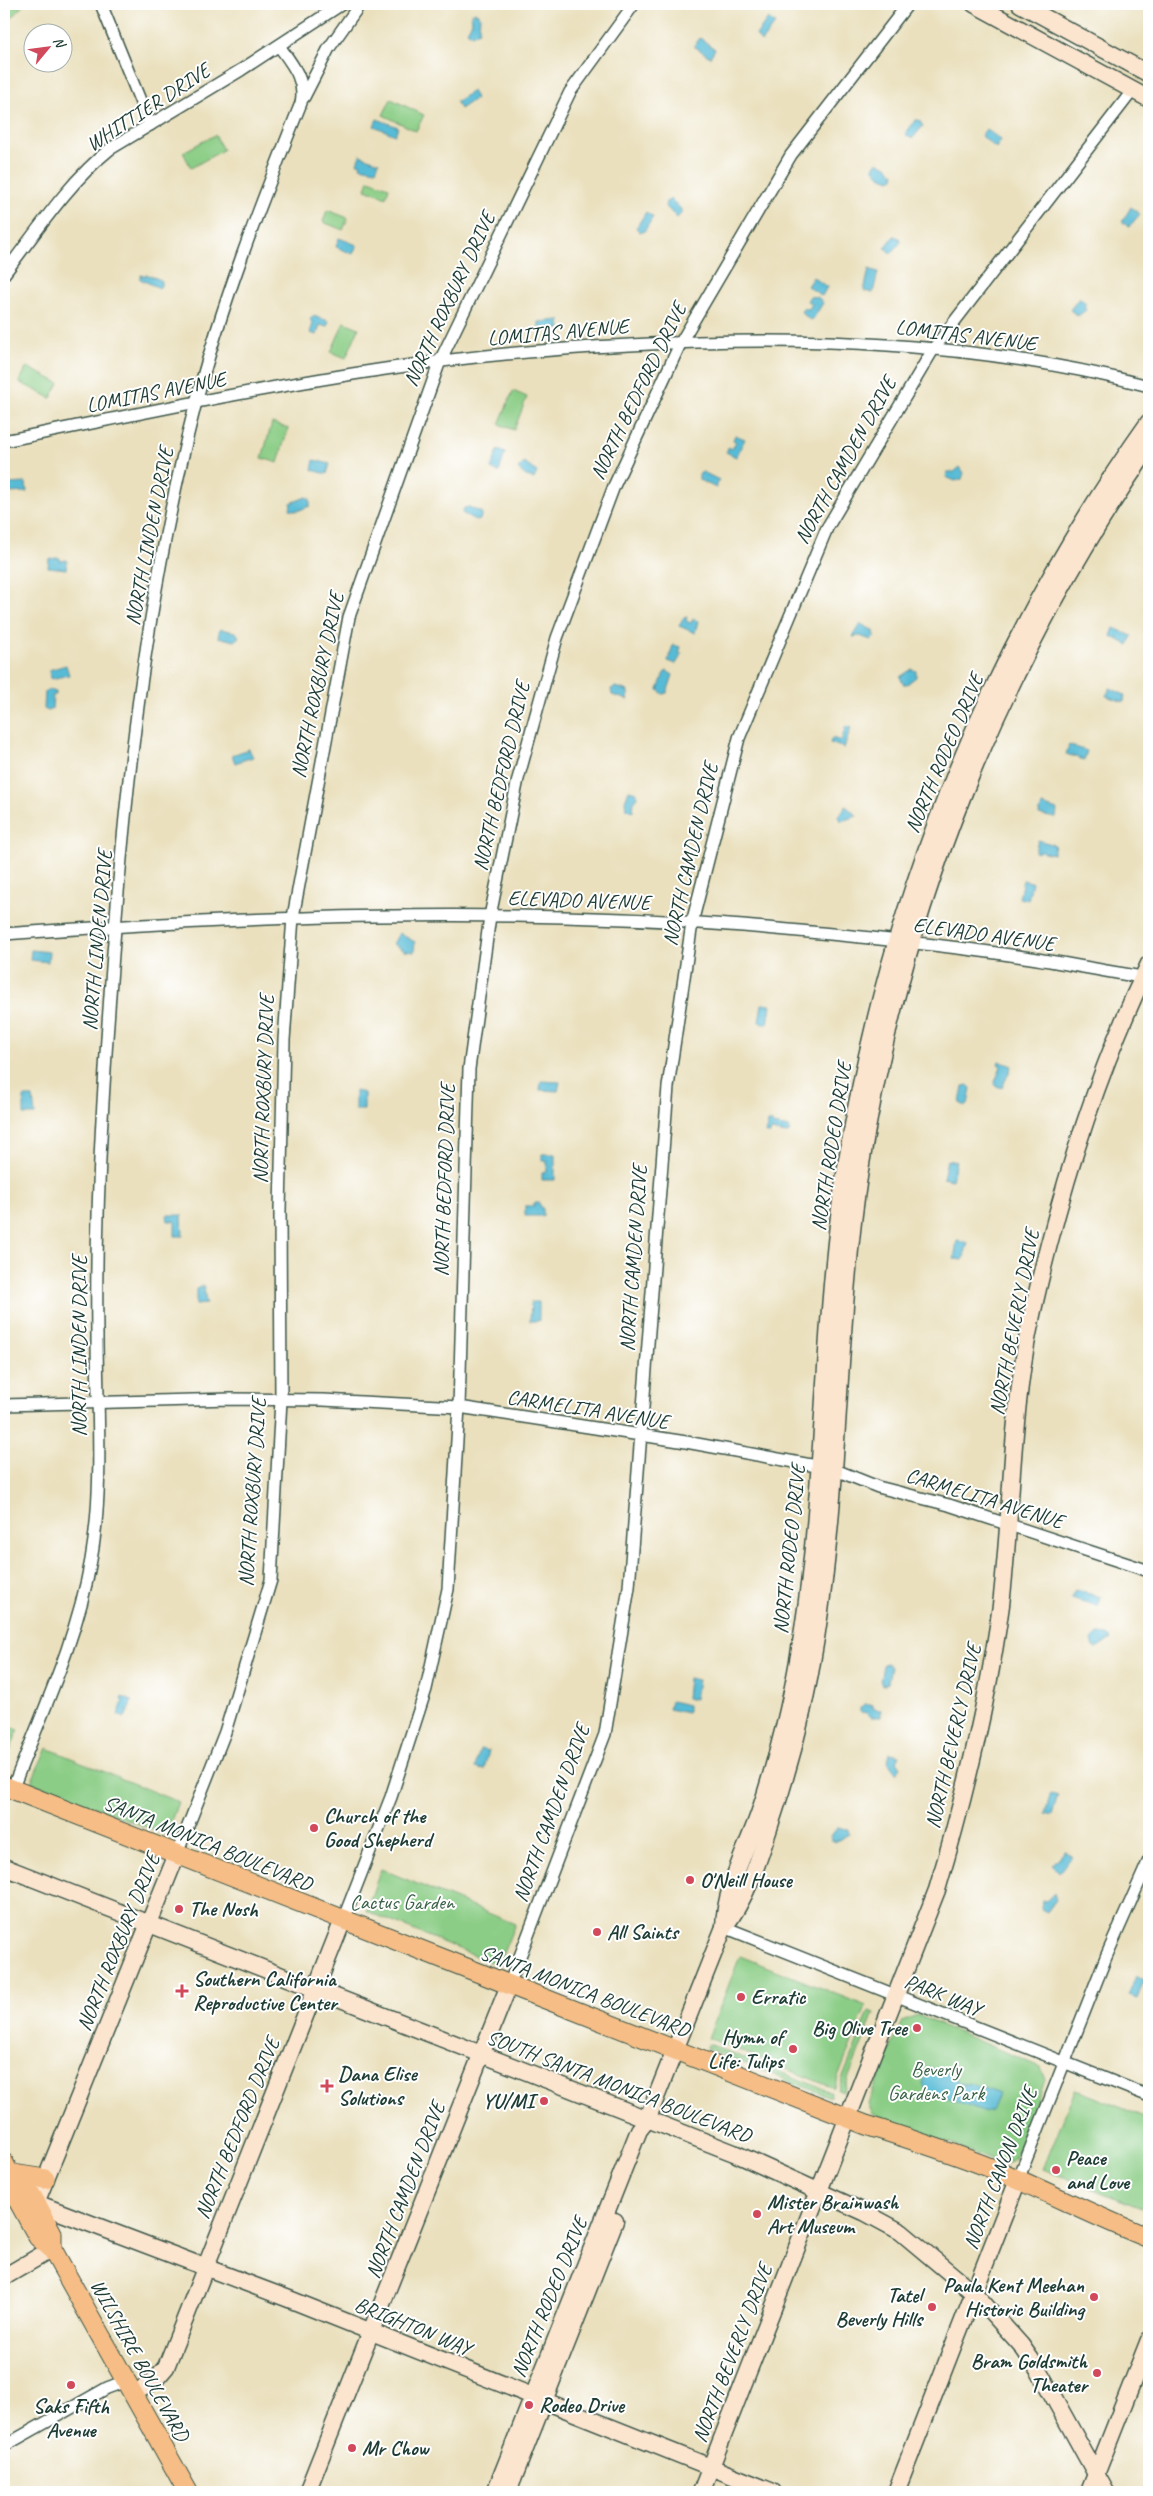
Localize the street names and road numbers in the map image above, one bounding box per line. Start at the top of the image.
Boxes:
street label: WHITTIER DRIVE [81,56,217,157]
street label: NORTH ROXBURY DRIVE [397,205,502,390]
street label: NORTH BEDFORD DRIVE [584,296,693,484]
street label: LOMITAS AVENUE [487,313,632,351]
street label: LOMITAS AVENUE [894,313,1041,357]
street label: LOMITAS AVENUE [84,365,231,418]
street label: NORTH CAMDEN DRIVE [788,370,903,548]
street label: NORTH LINDEN DRIVE [119,442,180,627]
street label: NORTH ROXBURY DRIVE [285,587,350,780]
street label: NORTH RODEO DRIVE [899,667,990,837]
street label: NORTH BEDFORD DRIVE [467,676,536,873]
street label: NORTH CAMDEN DRIVE [656,758,724,948]
street label: NORTH LINDEN DRIVE [76,846,118,1031]
street label: ELEVADO AVENUE [507,885,653,916]
street label: ELEVADO AVENUE [912,911,1059,957]
street label: NORTH ROXBURY DRIVE [247,991,279,1184]
street label: NORTH RODEO DRIVE [805,1057,858,1232]
street label: NORTH BEDFORD DRIVE [428,1080,460,1277]
street label: NORTH CAMDEN DRIVE [614,1161,653,1352]
street label: NORTH BEVERLY DRIVE [983,1224,1045,1417]
street label: NORTH LINDEN DRIVE [66,1253,92,1437]
street label: CARMELITA AVENUE [505,1383,673,1435]
street label: NORTH ROXBURY DRIVE [232,1394,272,1587]
street label: NORTH RODEO DRIVE [767,1460,811,1635]
street label: CARMELITA AVENUE [903,1462,1069,1535]
street label: NORTH BEVERLY DRIVE [919,1639,987,1831]
street label: NORTH CAMDEN DRIVE [507,1718,596,1905]
street label: SANTA MONICA BOULEVARD [100,1789,318,1897]
street label: NORTH ROXBURY DRIVE [70,1847,166,2035]
street label: SANTA MONICA BOULEVARD [476,1939,695,2044]
street label: PARK WAY [901,1968,988,2023]
street label: SOUTH SANTA MONICA BOULEVARD [483,2023,757,2149]
street label: NORTH BEDFORD DRIVE [189,2031,286,2222]
street label: NORTH CANON DRIVE [957,2081,1044,2253]
street label: NORTH CAMDEN DRIVE [359,2096,452,2282]
street label: NORTH RODEO DRIVE [505,2211,594,2381]
street label: NORTH BEVERLY DRIVE [686,2258,779,2446]
street label: WILSHIRE BOULEVARD [85,2274,196,2447]
street label: BRIGHTON WAY [351,2291,478,2362]

